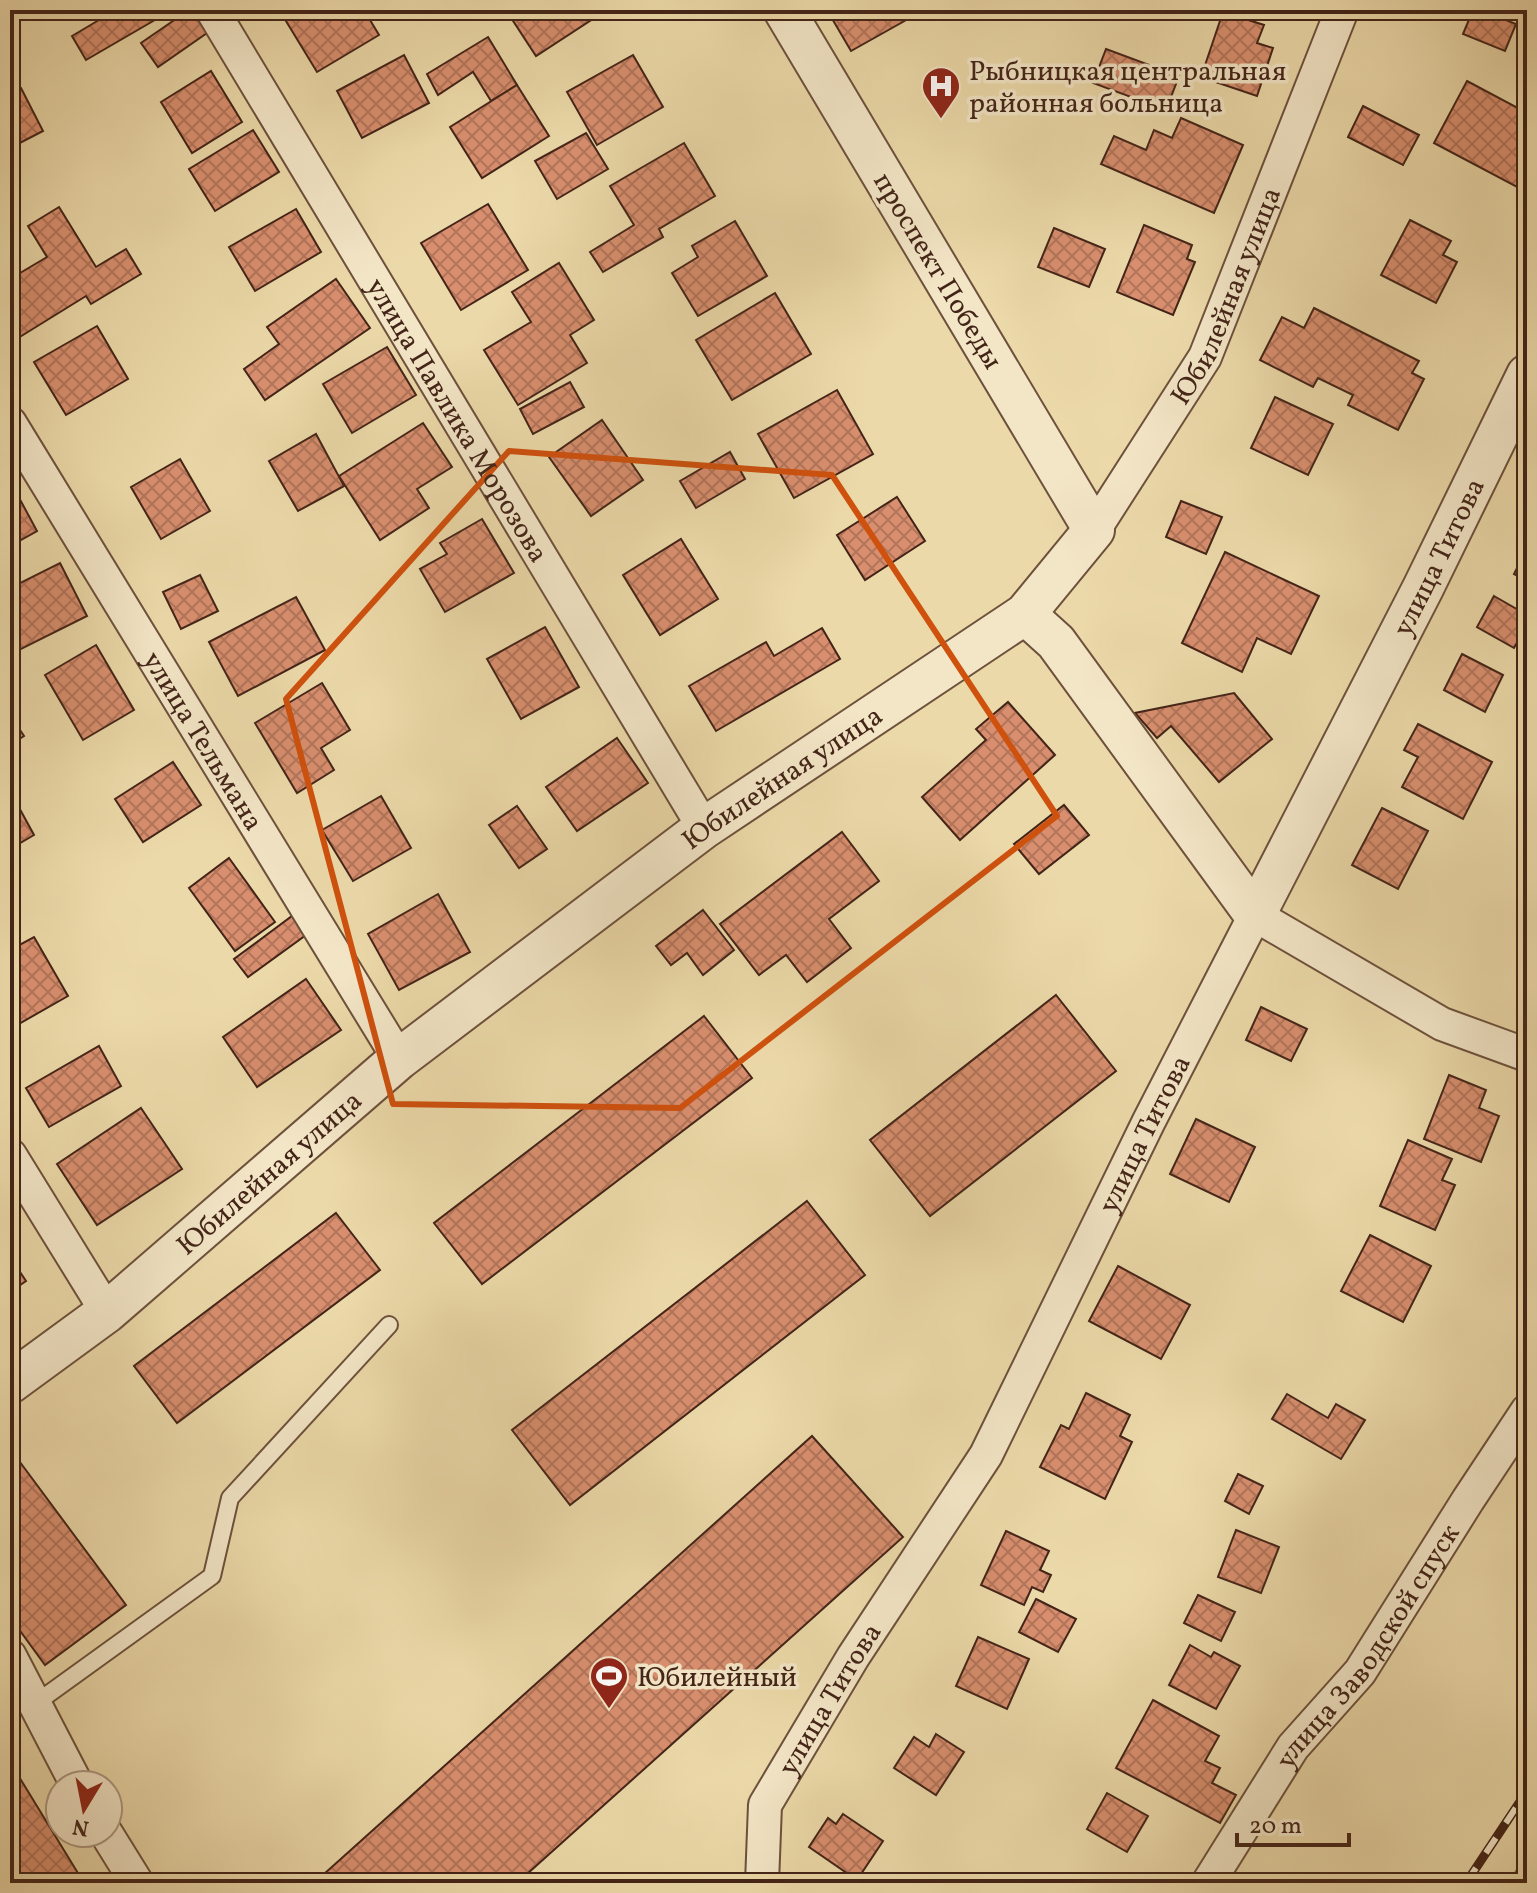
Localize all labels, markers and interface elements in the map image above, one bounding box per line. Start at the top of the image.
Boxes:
place label: Рыбницкая центральная районная больница [969,53,1286,124]
hospital icon: Рыбницкая центральная районная больница [920,65,962,120]
street label: проспект Победы [863,166,1011,377]
street label: Юбилейная улица [1162,182,1292,413]
street label: улица Павлика Морозова [356,271,557,571]
street label: улица Титова [1384,472,1496,644]
street label: улица Тельмана [132,644,272,839]
street label: Юбилейная улица [674,697,891,860]
street label: улица Титова [1090,1049,1202,1220]
street label: Юбилейная улица [169,1082,372,1265]
street label: улица Заводской спуск [1267,1517,1470,1777]
street label: улица Титова [770,1616,892,1784]
sports icon: Юбилейный [588,1655,630,1710]
place label: Юбилейный [637,1659,797,1698]
north arrow [44,1769,124,1849]
scale bar [1237,1797,1349,1847]
text: N [70,1810,92,1843]
text: 20 m [1249,1810,1302,1844]

